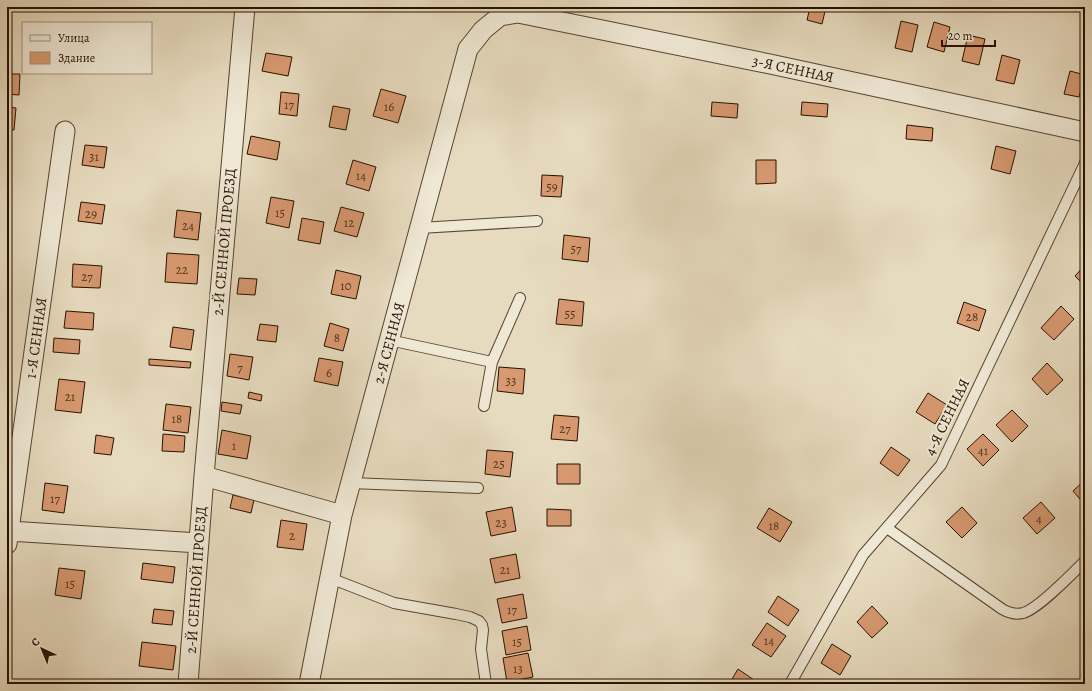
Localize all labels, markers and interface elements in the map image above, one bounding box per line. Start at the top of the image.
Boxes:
legend [22,22,152,74]
scale bar [942,22,995,48]
text: 20 m [948,28,972,44]
text: Улица [58,30,90,46]
text: Здание [58,50,95,66]
street label: 3-Я СЕННАЯ [750,51,836,87]
house number: 17 [284,96,294,113]
house number: 16 [384,98,394,115]
house number: 31 [89,148,99,165]
street label: 2-Й СЕННОЙ ПРОЕЗД [208,167,240,317]
house number: 14 [356,167,366,184]
house number: 59 [546,178,558,195]
house number: 15 [275,204,285,221]
house number: 29 [85,205,97,222]
house number: 12 [344,214,354,231]
house number: 24 [182,217,194,234]
house number: 57 [570,240,582,257]
house number: 22 [176,261,188,278]
house number: 27 [81,268,93,285]
house number: 10 [340,277,352,294]
street label: 1-Я СЕННАЯ [20,296,52,380]
street label: 2-Я СЕННАЯ [369,300,409,386]
house number: 55 [564,305,576,322]
house number: 28 [966,308,978,325]
house number: 8 [334,329,340,346]
house number: 7 [237,359,243,376]
house number: 6 [326,364,332,381]
house number: 33 [506,372,516,389]
street label: 4-Я СЕННАЯ [920,375,974,459]
house number: 21 [65,388,76,405]
house number: 18 [172,410,182,427]
house number: 27 [559,420,571,437]
house number: 1 [232,437,237,454]
house number: 41 [978,442,989,459]
house number: 25 [493,455,505,472]
house number: 17 [50,490,60,507]
street label: 2-Й СЕННОЙ ПРОЕЗД [181,506,211,654]
house number: 4 [1036,510,1042,527]
house number: 23 [495,514,507,531]
house number: 18 [769,517,779,534]
house number: 2 [289,527,295,544]
house number: 21 [500,561,511,578]
house number: 15 [65,575,75,592]
house number: 17 [507,601,517,618]
north arrow [22,629,62,669]
house number: 14 [764,632,774,649]
house number: 15 [512,633,522,650]
text: С [28,634,43,650]
house number: 13 [513,660,523,677]

